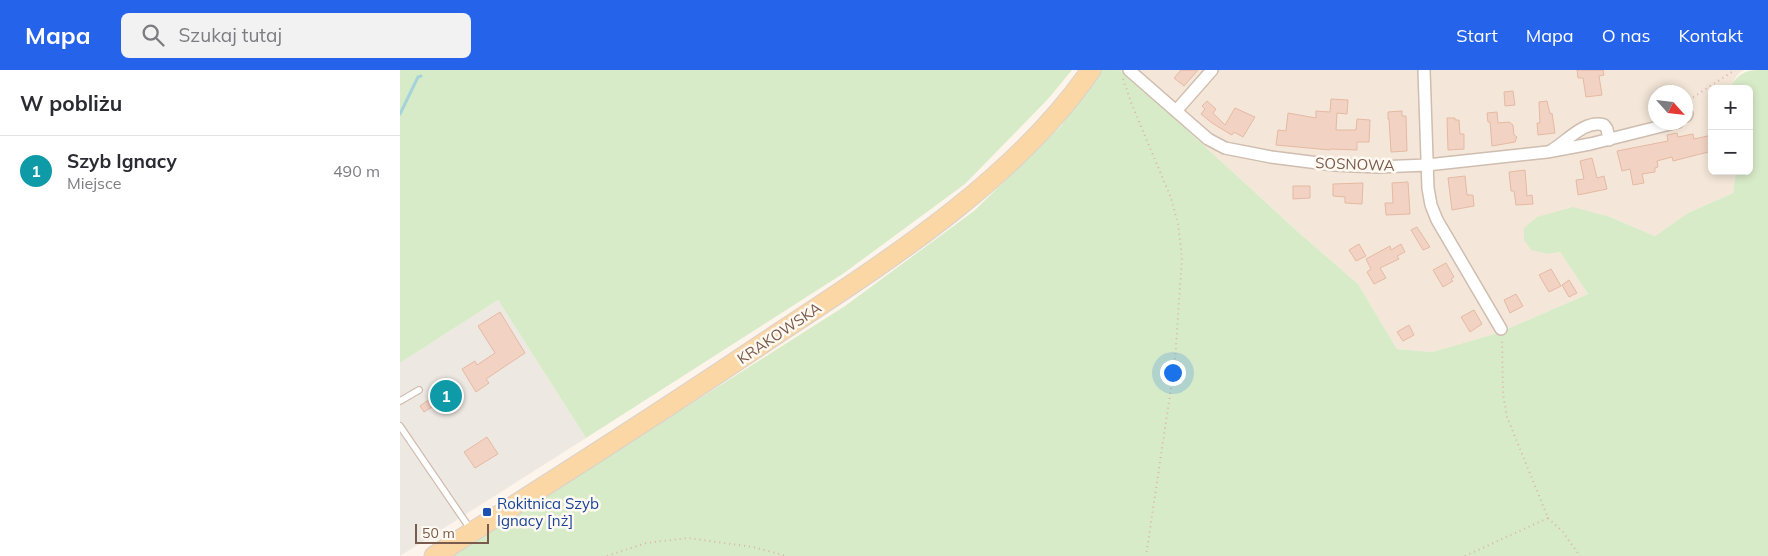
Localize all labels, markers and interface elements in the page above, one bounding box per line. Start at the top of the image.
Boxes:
search box [121,13,471,58]
text: Mapa [25,20,91,50]
icon: search [139,21,167,49]
text: Szukaj tutaj [179,23,282,47]
text: Start [1456,24,1498,47]
text: Mapa [1526,24,1574,47]
text: O nas [1602,24,1651,47]
text: Kontakt [1679,24,1743,47]
north arrow [1648,85,1693,130]
map controls [1708,85,1753,175]
button: + [1708,85,1753,130]
text: W pobliżu [20,90,122,116]
button: − [1708,130,1753,175]
text: Szyb Ignacy [67,149,177,173]
street label: SOSNOWA [1315,153,1395,175]
text: 1 [31,161,41,181]
text: 490 m [333,161,380,181]
text: Miejsce [67,173,121,193]
street label: KRAKOWSKA [733,298,825,368]
your location [1160,360,1186,386]
pin: 1 [430,377,462,415]
place label: Rokitnica Szyb Ignacy [nż] [497,494,599,530]
marker: Rokitnica Szyb Ignacy [nż] [481,506,493,518]
scale bar [415,521,489,544]
text: 50 m [422,524,455,542]

